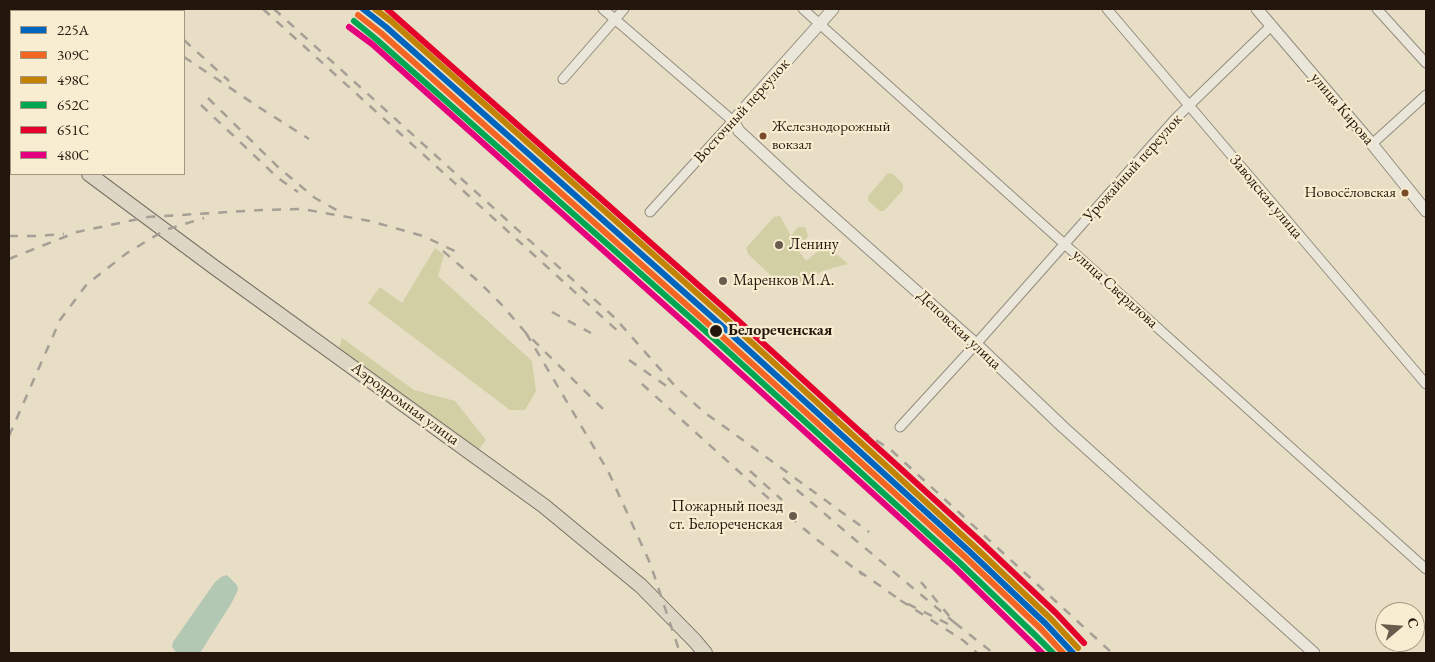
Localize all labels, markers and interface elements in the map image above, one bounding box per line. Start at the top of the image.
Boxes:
legend [10,10,185,175]
text: 225А [57,20,89,39]
text: 309С [57,45,89,64]
street label: Восточный переулок [690,55,794,167]
street label: улица Кирова [1306,69,1378,149]
text: 498С [57,70,89,89]
text: 652С [57,95,89,114]
street label: Урожайный переулок [1079,110,1187,226]
place label: Железнодорожный вокзал [772,118,890,153]
text: 651С [57,120,89,139]
marker: Железнодорожный вокзал [758,131,768,141]
text: 480С [57,145,89,164]
street label: Заводская улица [1225,151,1307,243]
place label: Новосёловская [1304,184,1396,202]
marker: Новосёловская [1400,188,1410,198]
place label: Ленину [789,235,839,255]
marker: Ленину [773,239,785,251]
street label: улица Свердлова [1068,245,1162,333]
place label: Маренков М.А. [733,271,834,291]
marker: Маренков М.А. [717,275,729,287]
street label: Деповская улица [913,286,1005,374]
place label: Белореченская [728,321,832,341]
marker: Белореченская [708,323,724,339]
street label: Аэродромная улица [347,358,463,450]
place label: Пожарный поезд ст. Белореченская [669,497,783,535]
marker: Пожарный поезд ст. Белореченская [787,510,799,522]
north arrow [1375,602,1425,652]
text: С [1403,615,1423,630]

